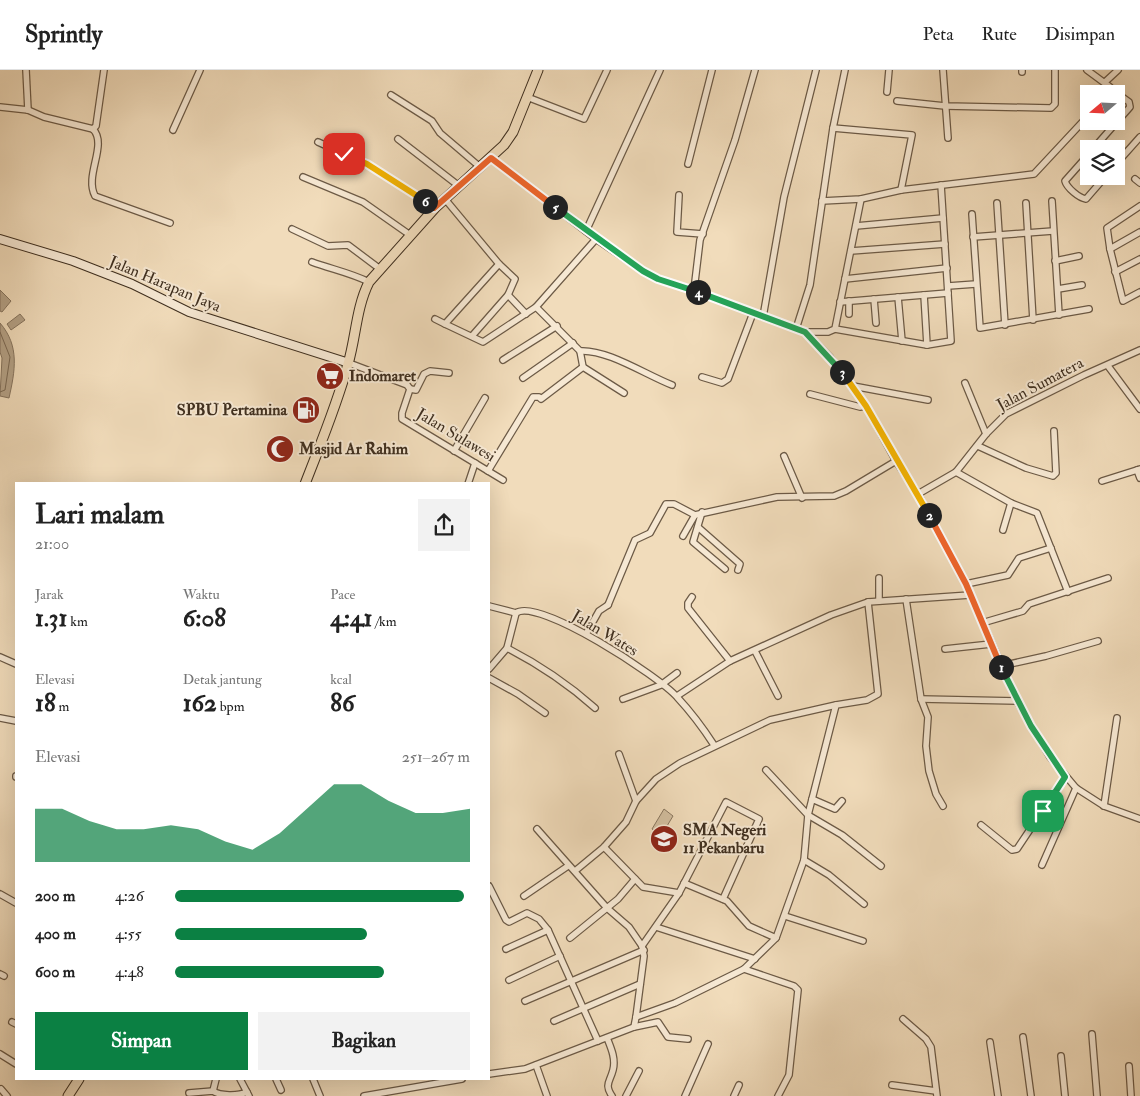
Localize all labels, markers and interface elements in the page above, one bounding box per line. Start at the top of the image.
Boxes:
text: Sprintly [25,19,102,50]
text: Peta [923,23,954,46]
text: Rute [982,23,1017,46]
text: Disimpan [1045,23,1115,46]
north arrow [1080,85,1125,130]
map controls [1080,85,1125,185]
pin [323,133,365,175]
icon: check [330,140,358,168]
button: layers [1080,140,1125,185]
pin: 6 [412,188,438,214]
text: 6 [422,193,429,210]
pin: 5 [542,194,568,220]
text: 5 [552,199,559,216]
street label: Jalan Harapan Jaya [105,251,224,318]
pin: 4 [686,280,710,304]
text: 4 [695,284,702,301]
street label: Jalan Sumatera [992,353,1088,417]
pin: 3 [830,360,854,384]
supermarket icon: Indomaret [315,361,345,391]
text: 3 [840,364,845,381]
place label: Indomaret [349,366,417,386]
fuel station icon: SPBU Pertamina [291,395,321,425]
place label: SPBU Pertamina [177,400,287,420]
street label: Jalan Sulawesi [411,403,499,467]
mosque icon: Masjid Ar Rahim [265,434,295,464]
place label: Masjid Ar Rahim [298,439,409,459]
text: Lari malam [35,497,164,532]
button: share [418,499,470,551]
pin: 2 [916,502,942,528]
text: 2 [926,507,933,524]
text: 21:00 [35,534,69,554]
text: Jarak [35,586,64,603]
text: Waktu [183,586,220,603]
text: Pace [330,586,355,603]
text: 1.31 [35,603,67,634]
text: 6:08 [183,603,226,634]
text: 4:41 [330,603,372,634]
street label: Jalan Wates [567,605,642,661]
text: km [67,613,88,630]
text: /km [372,613,397,630]
pin: 1 [988,654,1014,680]
text: 1 [999,659,1004,676]
text: Elevasi [35,671,75,688]
text: Detak jantung [183,671,262,688]
text: kcal [330,671,352,688]
text: 18 [35,688,56,719]
text: 162 [183,688,217,719]
text: 86 [330,688,355,719]
text: m [56,698,69,715]
text: bpm [217,698,245,715]
text: Elevasi [35,747,80,767]
text: 251–267 m [402,747,470,767]
pin [1022,790,1064,832]
icon: arrive [1029,797,1057,825]
place label: SMA Negeri 11 Pekanbaru [683,820,767,858]
school or university icon: SMA Negeri 11 Pekanbaru [649,824,679,854]
text: 200 m [35,886,75,906]
text: 4:26 [115,886,144,906]
text: 400 m [35,924,76,944]
text: 4:55 [115,924,142,944]
text: 600 m [35,962,75,982]
text: 4:48 [115,962,144,982]
button: Simpan [35,1012,248,1070]
button: Bagikan [258,1012,470,1070]

